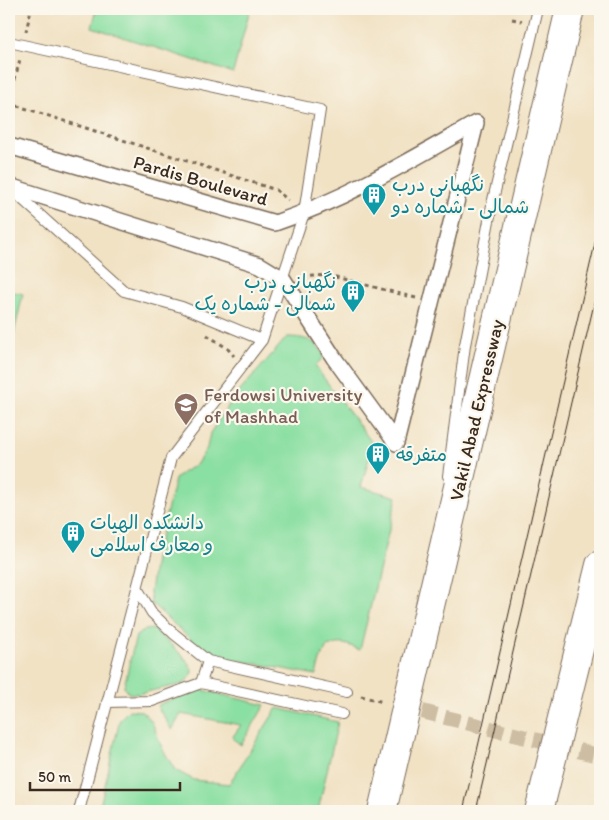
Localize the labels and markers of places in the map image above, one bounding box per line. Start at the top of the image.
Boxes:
place label: نگهبانی درب شمالی - شماره دو [390,173,529,219]
building icon: نگهبانی درب شمالی - شماره دو [361,182,387,216]
place label: نگهبانی درب شمالی - شماره یک [194,270,336,316]
building icon: نگهبانی درب شمالی - شماره یک [340,279,366,313]
place label: Ferdowsi University of Mashhad [204,383,362,428]
school or university icon: Ferdowsi University of Mashhad [173,392,199,426]
building icon: متفرقه [365,441,391,475]
place label: متفرقه [396,443,447,466]
place label: دانشکده الهیات و معارف اسلامی [90,511,213,557]
building icon: دانشکده الهیات و معارف اسلامی [60,520,86,554]

